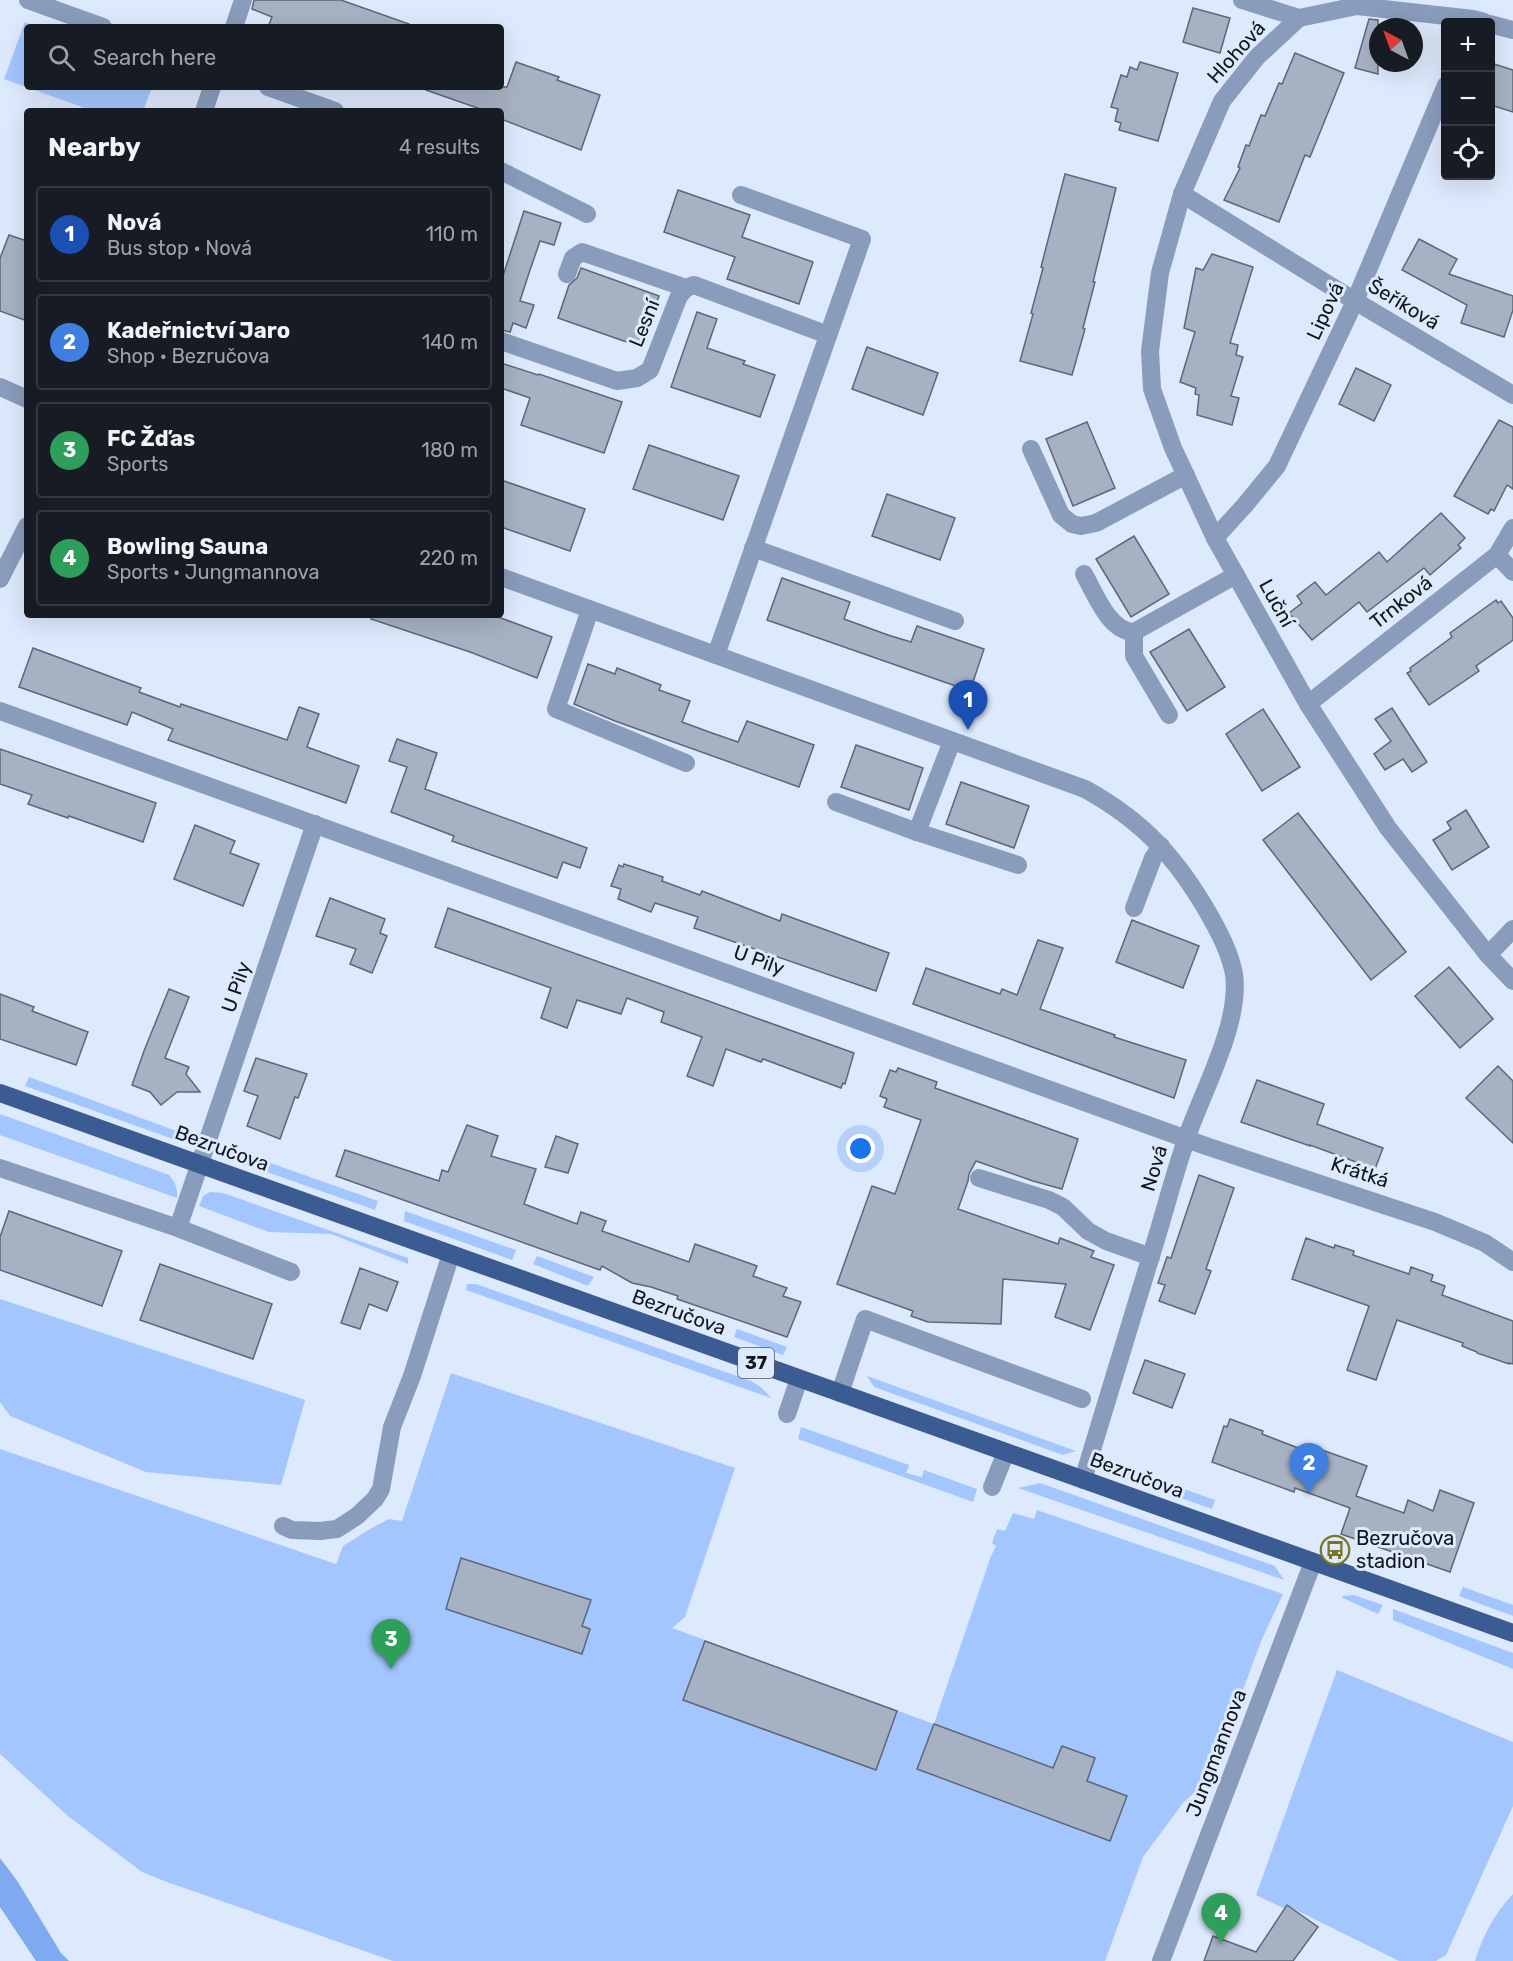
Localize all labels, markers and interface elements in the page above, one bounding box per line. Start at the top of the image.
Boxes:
street label: Hlohová [1202,16,1270,88]
north arrow [1369,18,1423,72]
map controls [1441,18,1495,180]
button: + [1441,18,1495,72]
search box [24,24,504,90]
icon: search [45,41,78,74]
text: Search here [93,44,216,71]
button: − [1441,72,1495,126]
button: locate [1441,126,1495,180]
text: Nearby [48,132,141,163]
text: 4 results [399,135,480,159]
text: Nová [107,209,161,236]
text: 1 [65,222,74,246]
text: 110 m [426,222,478,246]
text: Bus stop · Nová [107,236,252,260]
street label: Šeříková [1364,273,1444,335]
street label: Lipová [1301,278,1349,344]
street label: Lesní [624,295,665,350]
text: Kadeřnictví Jaro [107,317,290,344]
text: 2 [63,330,76,354]
text: 140 m [422,330,478,354]
text: Shop · Bezručova [107,344,270,368]
text: FC Žďas [107,425,195,452]
text: 3 [63,438,76,462]
text: 180 m [421,438,478,462]
text: Sports [107,452,168,476]
text: Bowling Sauna [107,533,268,560]
text: 4 [63,546,76,570]
text: 220 m [419,546,478,570]
text: Sports · Jungmannova [107,560,319,584]
street label: Trnková [1365,570,1437,634]
street label: Luční [1254,575,1300,632]
pin: 1 [948,680,988,730]
street label: U Pily [730,940,788,980]
street label: U Pily [216,958,256,1016]
street label: Bezručova [172,1120,272,1176]
your location [846,1134,875,1163]
street label: Nová [1136,1142,1172,1194]
street label: Krátká [1328,1151,1392,1193]
street label: Bezručova [629,1284,729,1340]
road number: 37 [738,1348,774,1378]
pin: 2 [1290,1444,1328,1493]
street label: Bezručova [1087,1447,1187,1503]
place label: Bezručova stadion [1356,1526,1454,1573]
bus stop icon: Bezručova stadion [1319,1534,1351,1566]
pin: 3 [372,1620,410,1669]
street label: Jungmannova [1181,1686,1251,1820]
pin: 4 [1202,1894,1240,1943]

